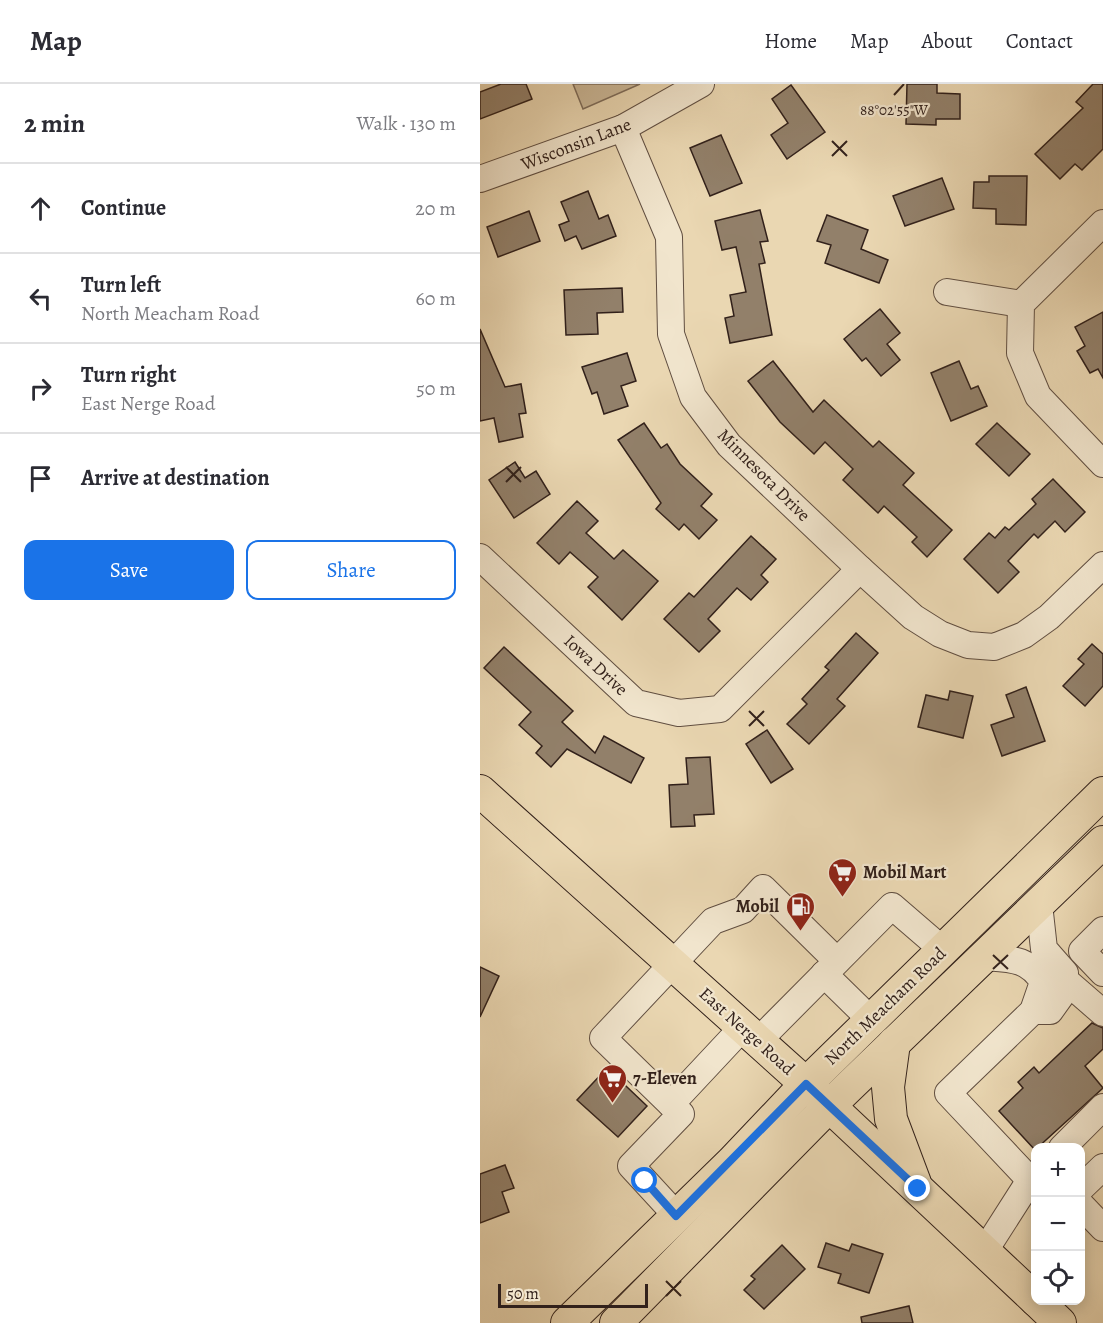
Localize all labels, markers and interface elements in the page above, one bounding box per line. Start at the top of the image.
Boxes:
text: Map [30,22,82,60]
text: Home [764,27,817,55]
text: Map [850,27,888,55]
text: About [921,27,973,55]
text: Contact [1006,27,1073,55]
text: 88°02'55"W [860,100,928,120]
text: 2 min [24,106,85,141]
text: Walk · 130 m [357,110,456,137]
street label: Wisconsin Lane [517,112,634,176]
icon: ahead [24,192,57,225]
text: Continue [81,193,166,223]
text: 20 m [415,195,456,222]
text: Turn left [81,270,161,300]
icon: left [24,282,57,315]
text: 60 m [416,285,456,312]
text: North Meacham Road [81,300,259,327]
text: Turn right [81,360,177,390]
icon: right [24,372,57,405]
text: 50 m [416,375,456,402]
text: East Nerge Road [81,390,216,417]
street label: Minnesota Drive [712,423,816,527]
icon: arrive [24,462,57,495]
text: Arrive at destination [81,463,270,493]
button: Save [24,540,234,600]
button: Share [246,540,456,600]
street label: Iowa Drive [559,629,633,701]
supermarket icon: Mobil Mart [826,856,858,898]
place label: Mobil Mart [863,860,947,884]
fuel station icon: Mobil [784,890,816,932]
place label: Mobil [736,894,779,918]
street label: North Meacham Road [819,941,951,1070]
street label: East Nerge Road [694,982,800,1081]
supermarket icon: 7-Eleven [596,1062,628,1104]
place label: 7-Eleven [633,1066,697,1090]
map controls [1031,1143,1085,1305]
button: + [1031,1143,1085,1197]
route start [631,1167,657,1193]
route end [904,1175,930,1201]
button: − [1031,1197,1085,1251]
button: locate [1031,1251,1085,1305]
scale bar [498,1281,648,1308]
text: 50 m [507,1283,539,1305]

